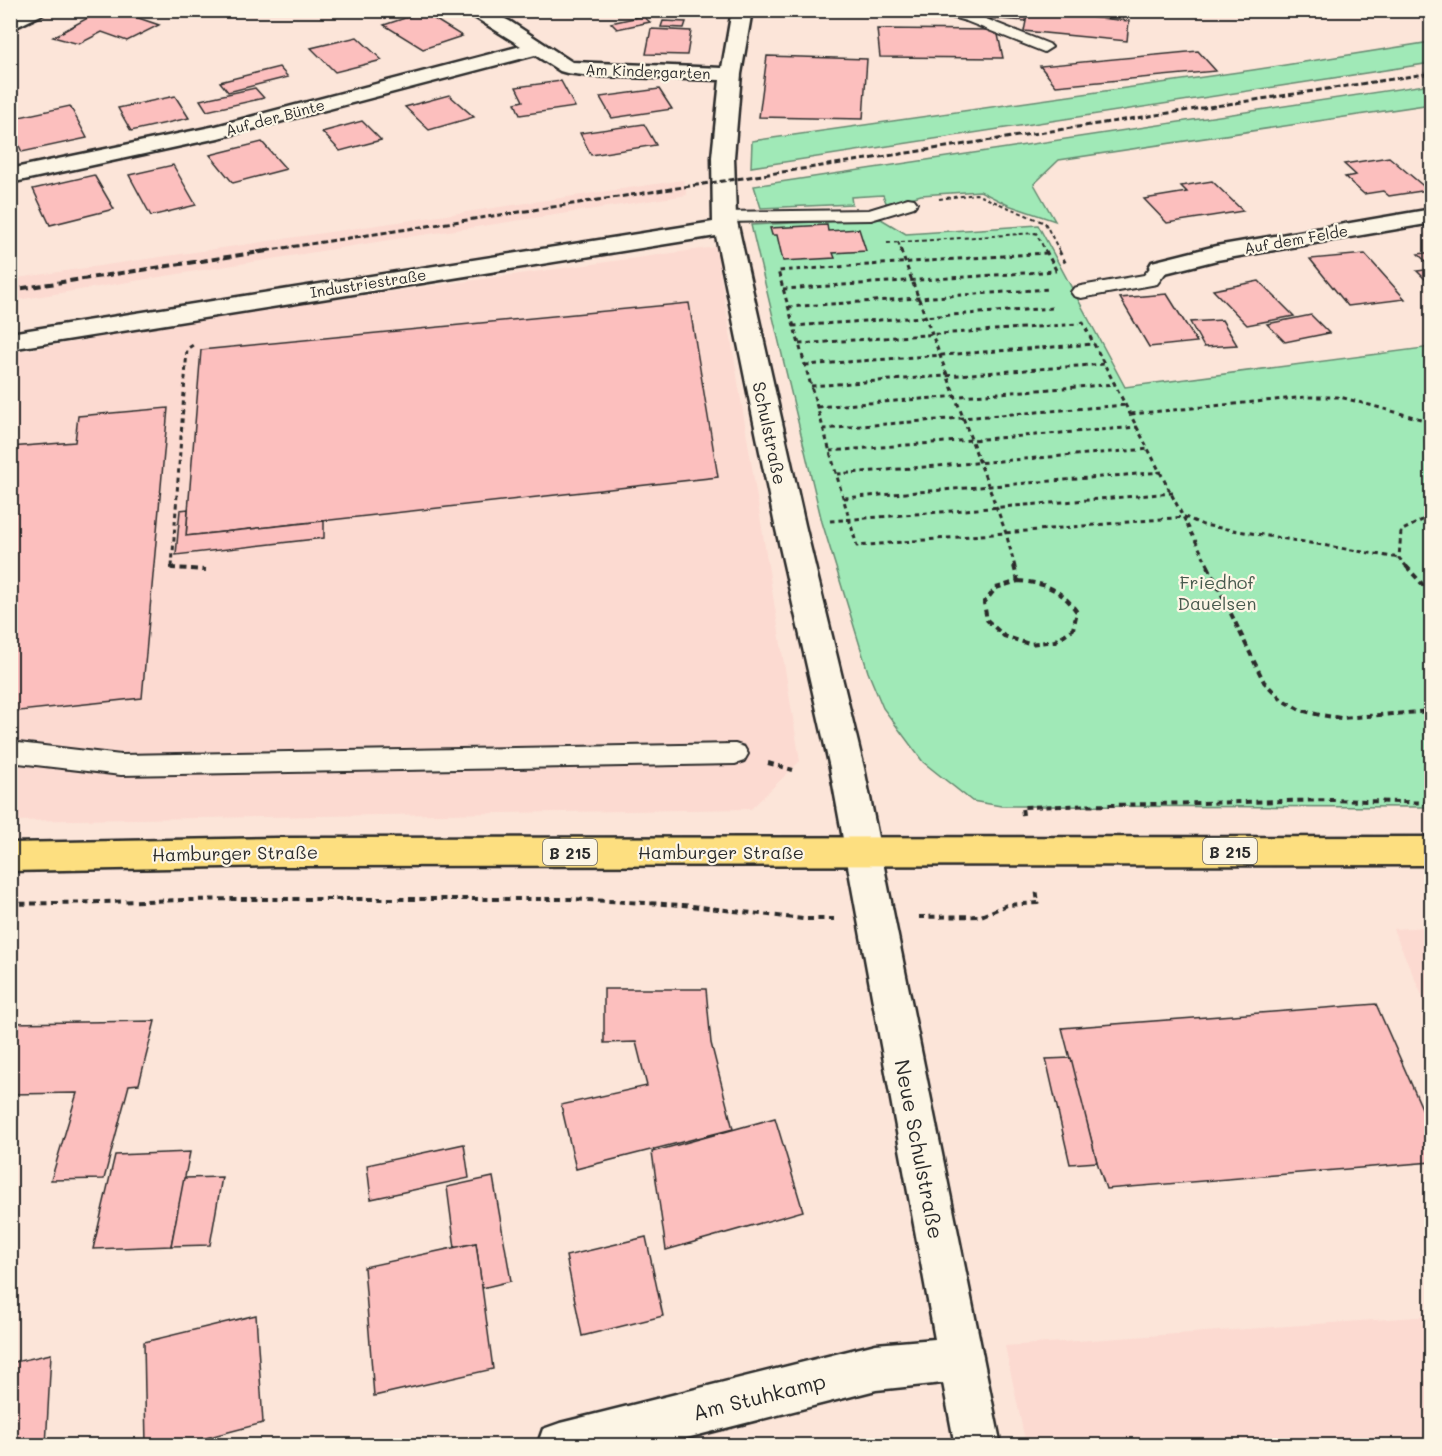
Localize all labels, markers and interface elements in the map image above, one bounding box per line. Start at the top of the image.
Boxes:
street label: Am Kindergarten [585,59,711,83]
street label: Auf der Bünte [223,94,327,140]
street label: Auf dem Felde [1243,220,1349,258]
street label: Industriestraße [308,264,428,302]
street label: Schulstraße [747,379,793,487]
park label: Friedhof Dauelsen [1178,570,1256,615]
road number: B 215 [1203,838,1257,864]
road number: B 215 [543,839,597,865]
street label: Hamburger Straße [152,840,318,866]
street label: Hamburger Straße [638,840,804,864]
street label: Neue Schulstraße [889,1057,951,1241]
street label: Am Stuhkamp [690,1366,828,1426]

